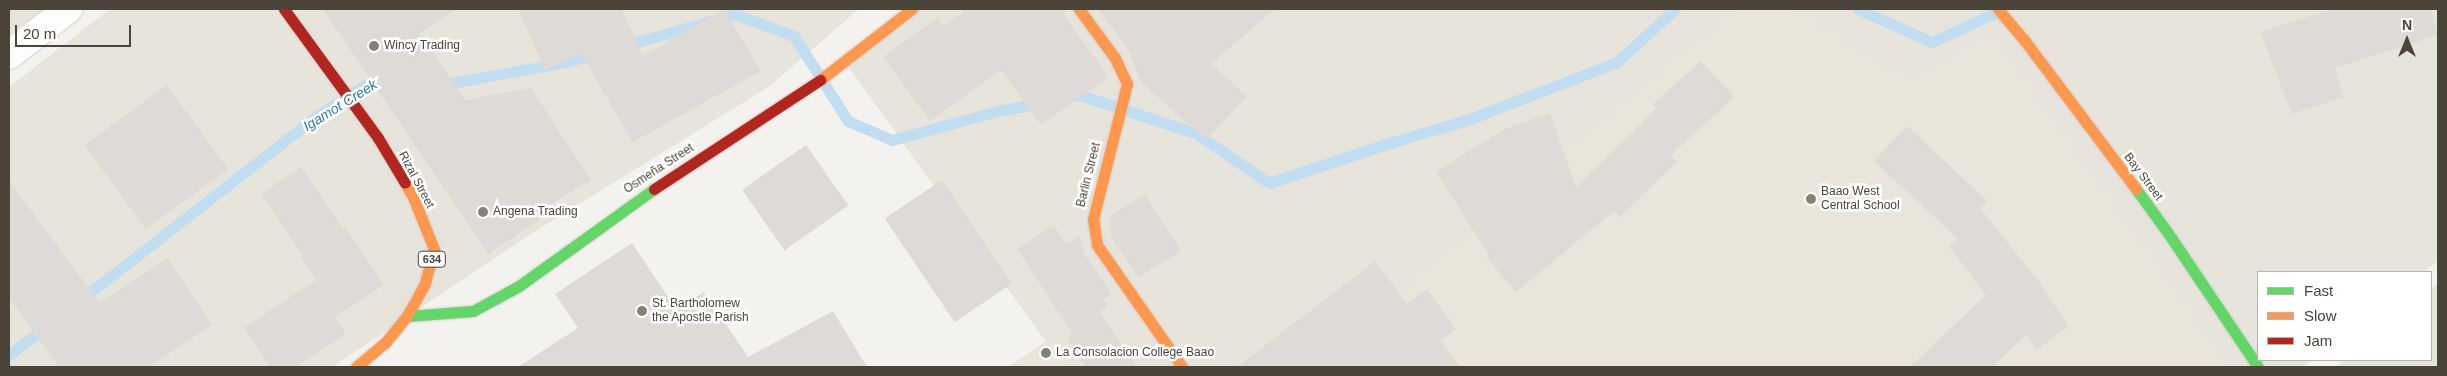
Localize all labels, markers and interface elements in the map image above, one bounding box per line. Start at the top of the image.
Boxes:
scale bar [18,15,134,47]
north arrow [2382,15,2432,65]
text: N [2402,17,2412,33]
text: 20 m [23,25,56,42]
place label: Wincy Trading [384,39,460,53]
marker: Wincy Trading [368,40,380,52]
water label: Igamot Creek [300,76,380,134]
street label: Osmeña Street [621,141,697,197]
street label: Barlin Street [1074,141,1104,209]
street label: Rizal Street [395,149,437,211]
street label: Bay Street [2120,150,2166,204]
place label: Baao West Central School [1821,185,1900,213]
marker: Baao West Central School [1805,193,1817,205]
place label: Angena Trading [493,205,578,219]
marker: Angena Trading [477,206,489,218]
road number: 634 [417,250,447,268]
legend [2257,271,2432,361]
text: Fast [2304,282,2333,299]
place label: St. Bartholomew the Apostle Parish [652,297,749,325]
marker: St. Bartholomew the Apostle Parish [636,305,648,317]
text: Slow [2304,307,2337,324]
text: Jam [2304,332,2332,349]
place label: La Consolacion College Baao [1056,346,1214,360]
marker: La Consolacion College Baao [1040,347,1052,359]

